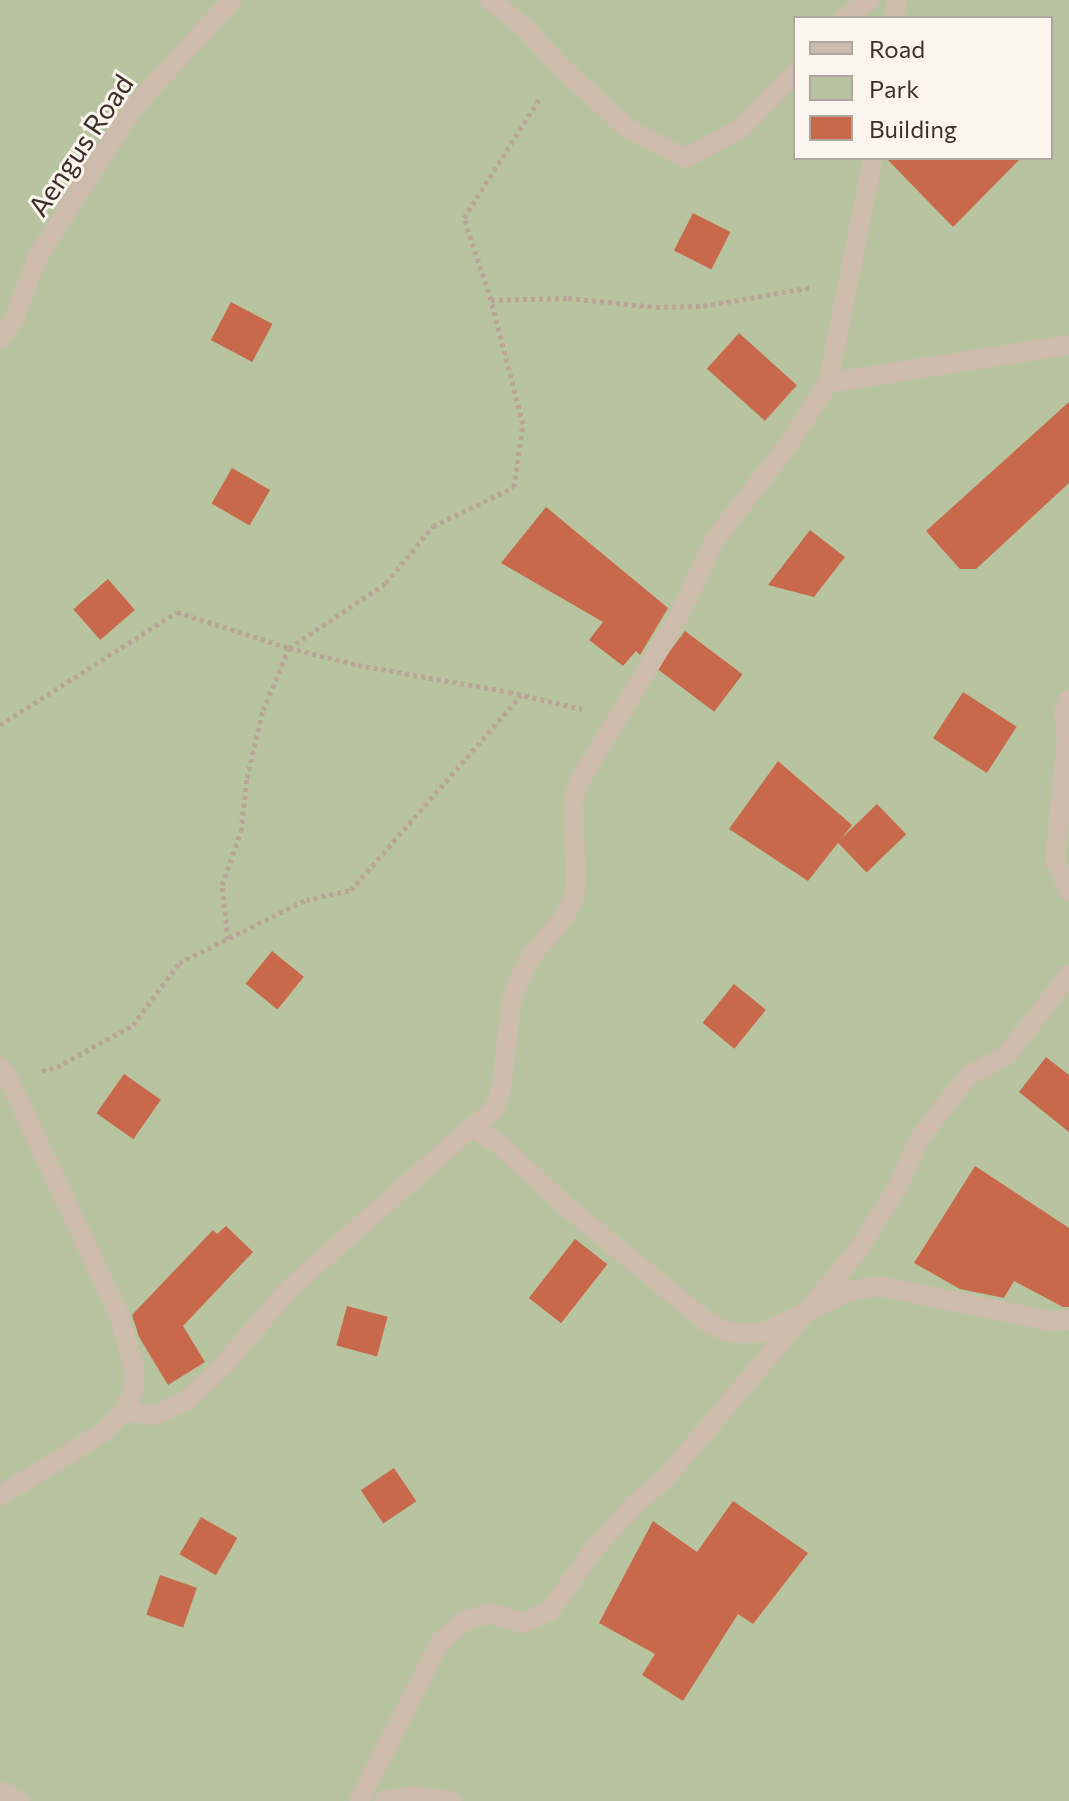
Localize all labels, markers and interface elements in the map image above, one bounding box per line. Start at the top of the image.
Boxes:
legend [793,16,1053,160]
text: Road [869,34,925,63]
street label: Aengus Road [20,68,140,222]
text: Park [869,74,919,103]
text: Building [869,114,957,143]

